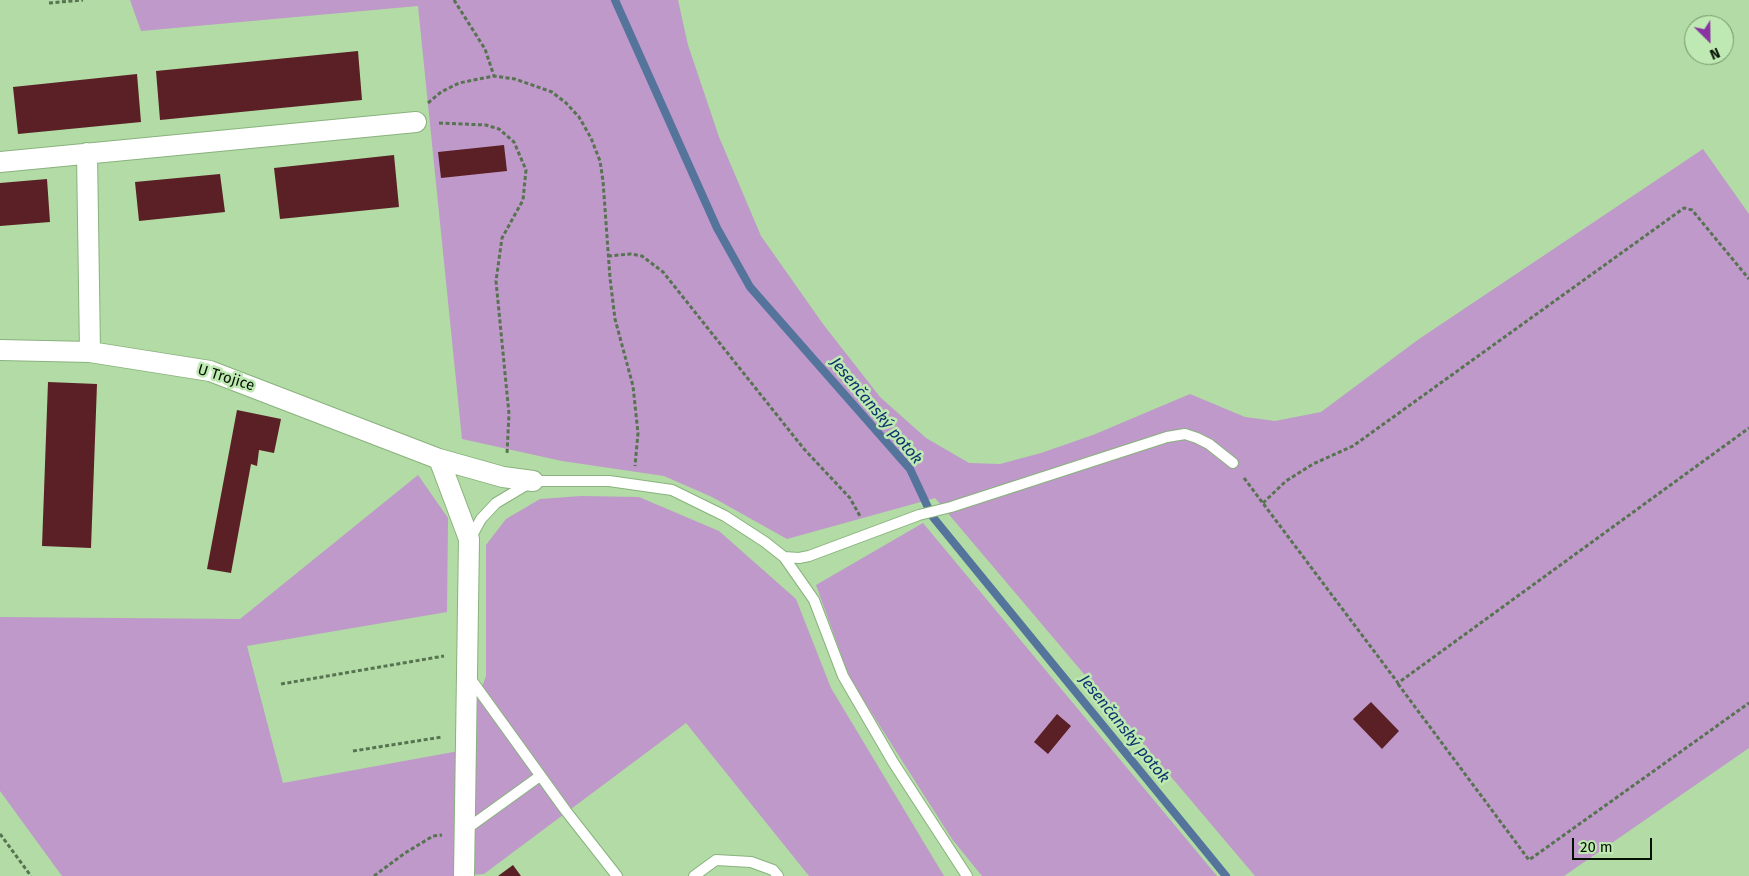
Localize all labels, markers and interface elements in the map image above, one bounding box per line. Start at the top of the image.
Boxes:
north arrow [1684,15,1734,65]
text: N [1707,44,1722,63]
water label: Jesenčanský potok [826,354,926,468]
street label: U Trojice [195,361,257,395]
water label: Jesenčanský potok [1075,671,1173,787]
scale bar [1574,828,1654,860]
text: 20 m [1580,838,1613,856]

